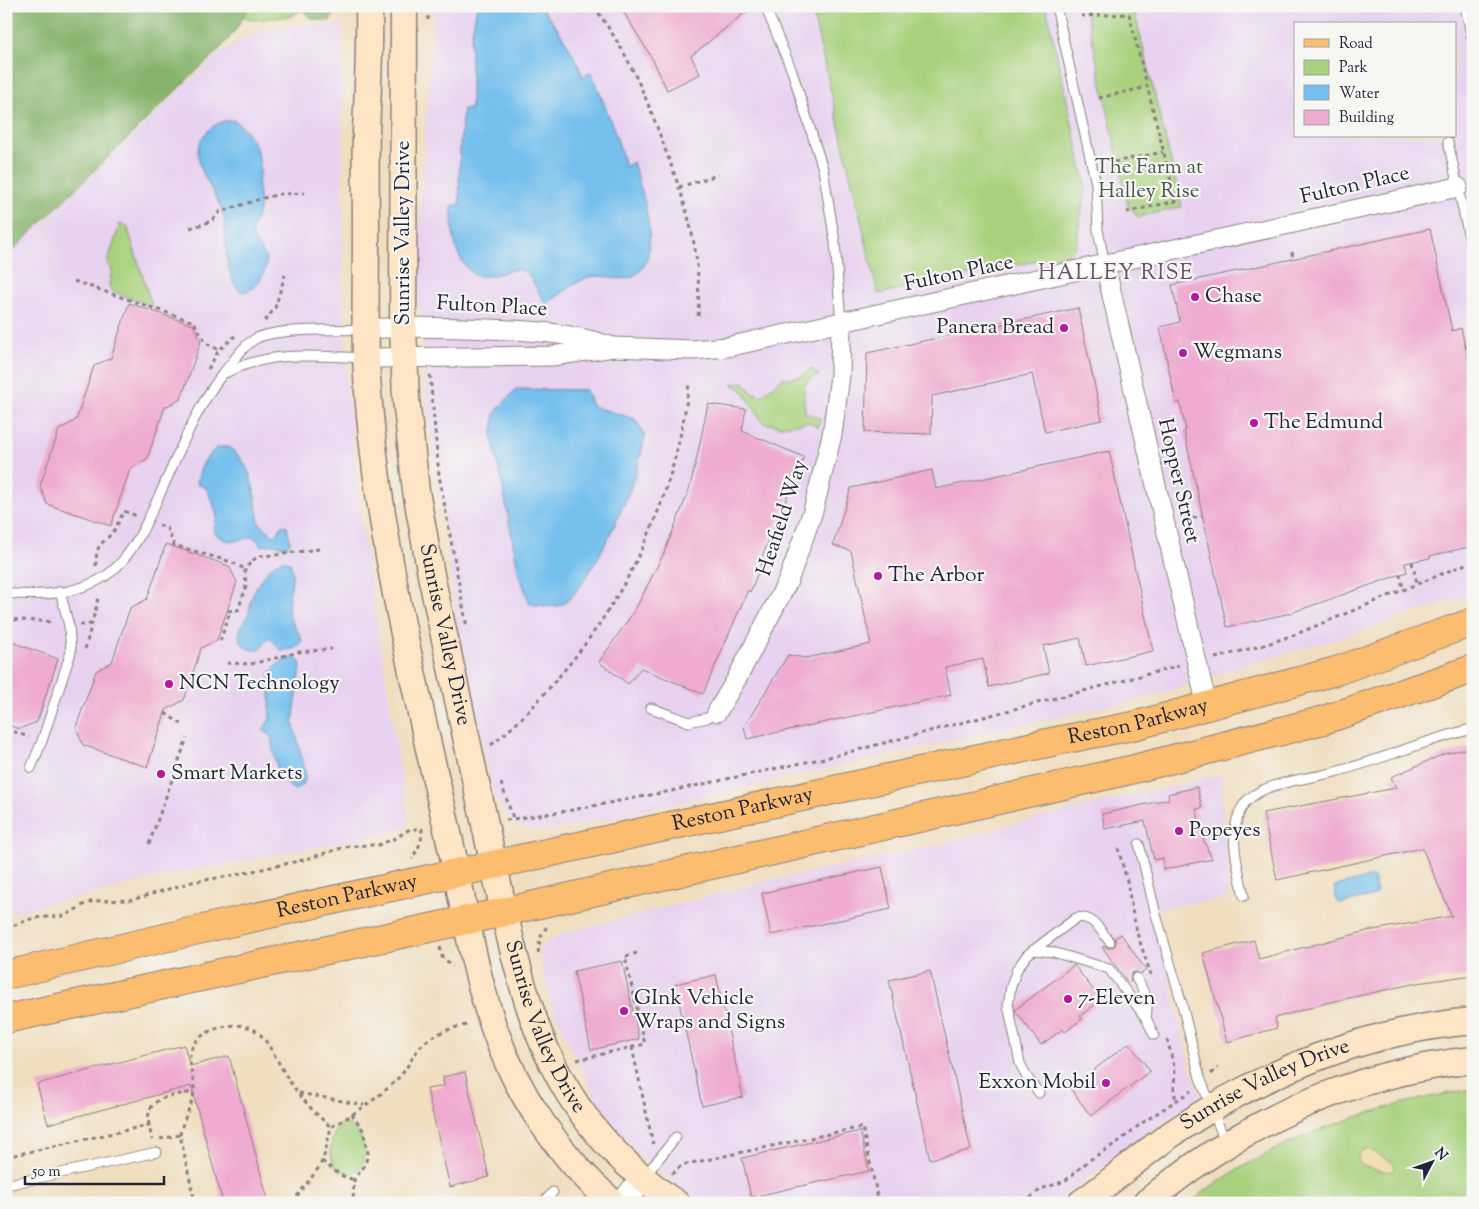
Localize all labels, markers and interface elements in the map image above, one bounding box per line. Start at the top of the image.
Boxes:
legend [1294,22,1456,138]
text: Road [1339,34,1373,55]
text: Park [1339,58,1368,79]
text: Water [1339,84,1380,105]
text: Building [1339,108,1394,129]
street label: Sunrise Valley Drive [389,141,419,326]
park label: The Farm at Halley Rise [1095,153,1203,207]
street label: Fulton Place [1298,159,1412,213]
street label: Fulton Place [902,248,1016,300]
district label: HALLEY RISE [1038,258,1194,290]
place label: Chase [1205,282,1262,312]
street label: Fulton Place [436,289,548,325]
marker: Chase [1189,291,1201,303]
place label: Panera Bread [937,313,1054,343]
marker: Panera Bread [1058,322,1070,334]
place label: Wegmans [1193,338,1282,368]
marker: Wegmans [1177,347,1189,359]
place label: The Edmund [1264,408,1383,438]
street label: Hopper Street [1149,416,1207,546]
marker: The Edmund [1248,417,1260,429]
street label: Heafield Way [750,455,816,580]
street label: Sunrise Valley Drive [411,541,478,728]
place label: The Arbor [888,561,984,591]
marker: The Arbor [872,570,884,582]
place label: NCN Technology [179,669,340,699]
marker: NCN Technology [163,678,175,690]
street label: Reston Parkway [1065,691,1212,753]
place label: Smart Markets [171,759,302,789]
marker: Smart Markets [155,768,167,780]
street label: Reston Parkway [669,780,817,840]
place label: Popeyes [1189,816,1260,846]
marker: Popeyes [1173,825,1185,837]
street label: Reston Parkway [274,867,421,927]
street label: Sunrise Valley Drive [496,937,593,1120]
place label: GInk Vehicle Wraps and Signs [634,984,785,1038]
place label: 7-Eleven [1078,984,1156,1014]
marker: 7-Eleven [1062,993,1074,1005]
marker: GInk Vehicle Wraps and Signs [618,1005,630,1017]
street label: Sunrise Valley Drive [1175,1032,1354,1139]
place label: Exxon Mobil [979,1068,1096,1098]
marker: Exxon Mobil [1100,1077,1112,1089]
north arrow [1406,1136,1456,1186]
text: N [1429,1144,1452,1166]
scale bar [25,1154,164,1186]
text: 50 m [31,1162,61,1183]

